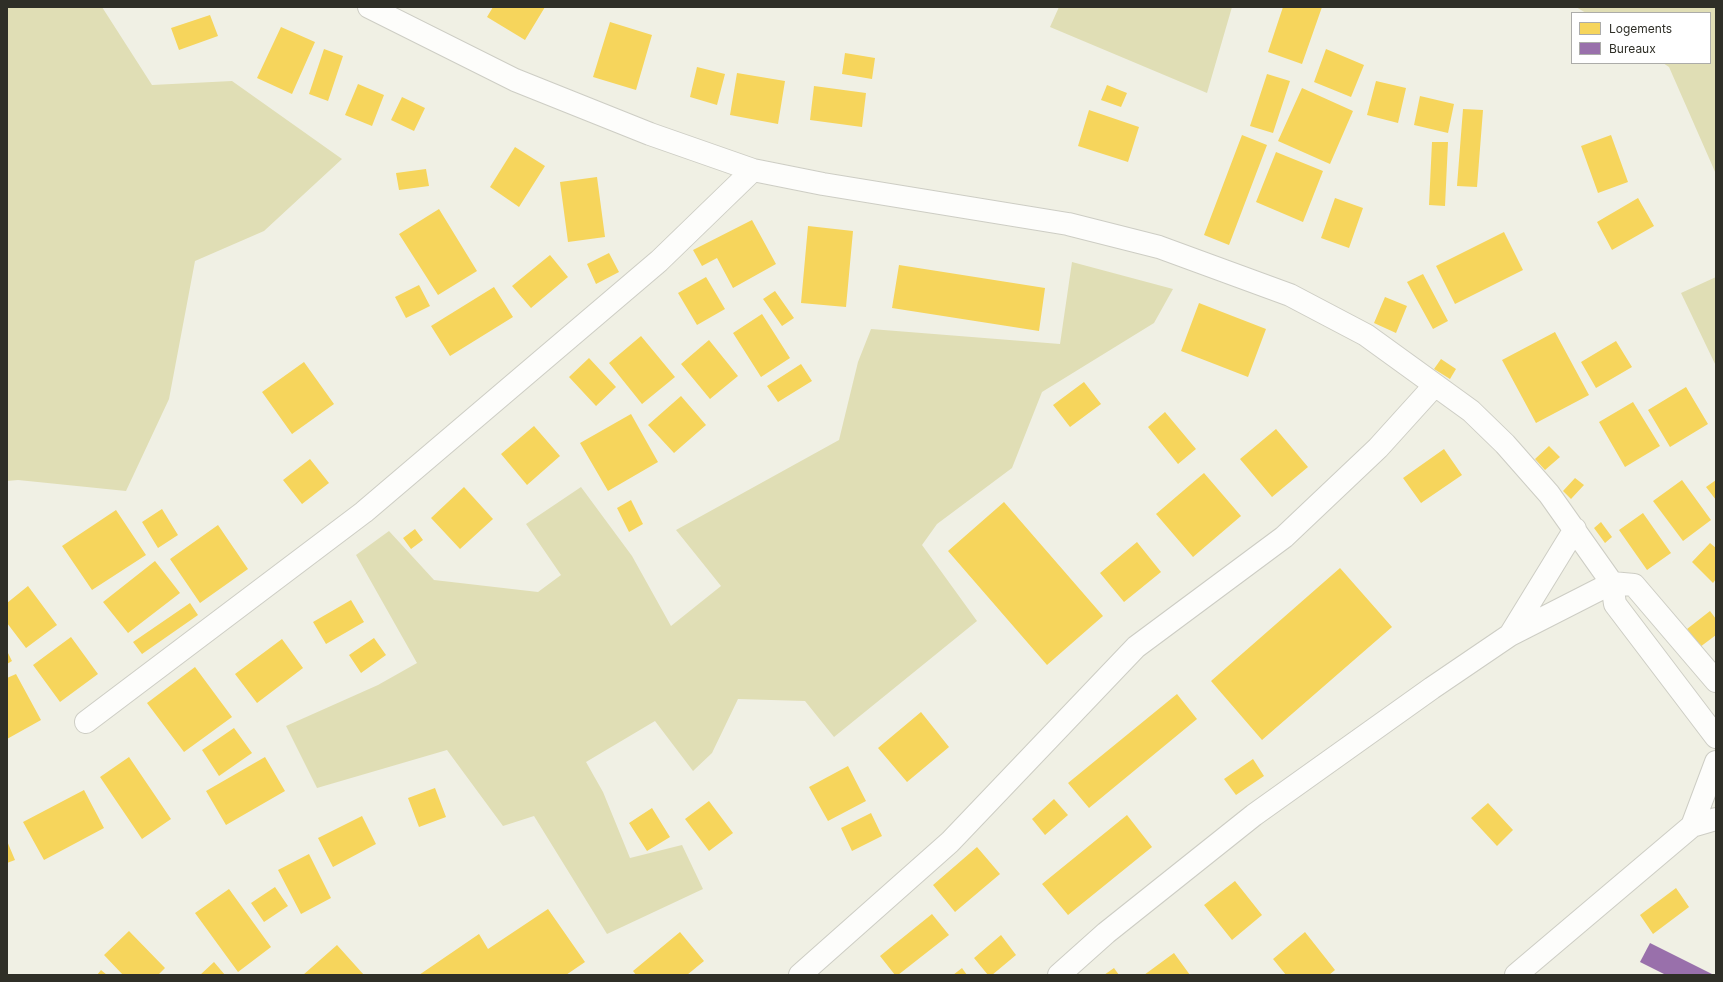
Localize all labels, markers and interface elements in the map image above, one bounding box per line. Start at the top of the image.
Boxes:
legend [1571,12,1711,64]
text: Logements [1609,21,1672,36]
text: Bureaux [1609,41,1656,56]

